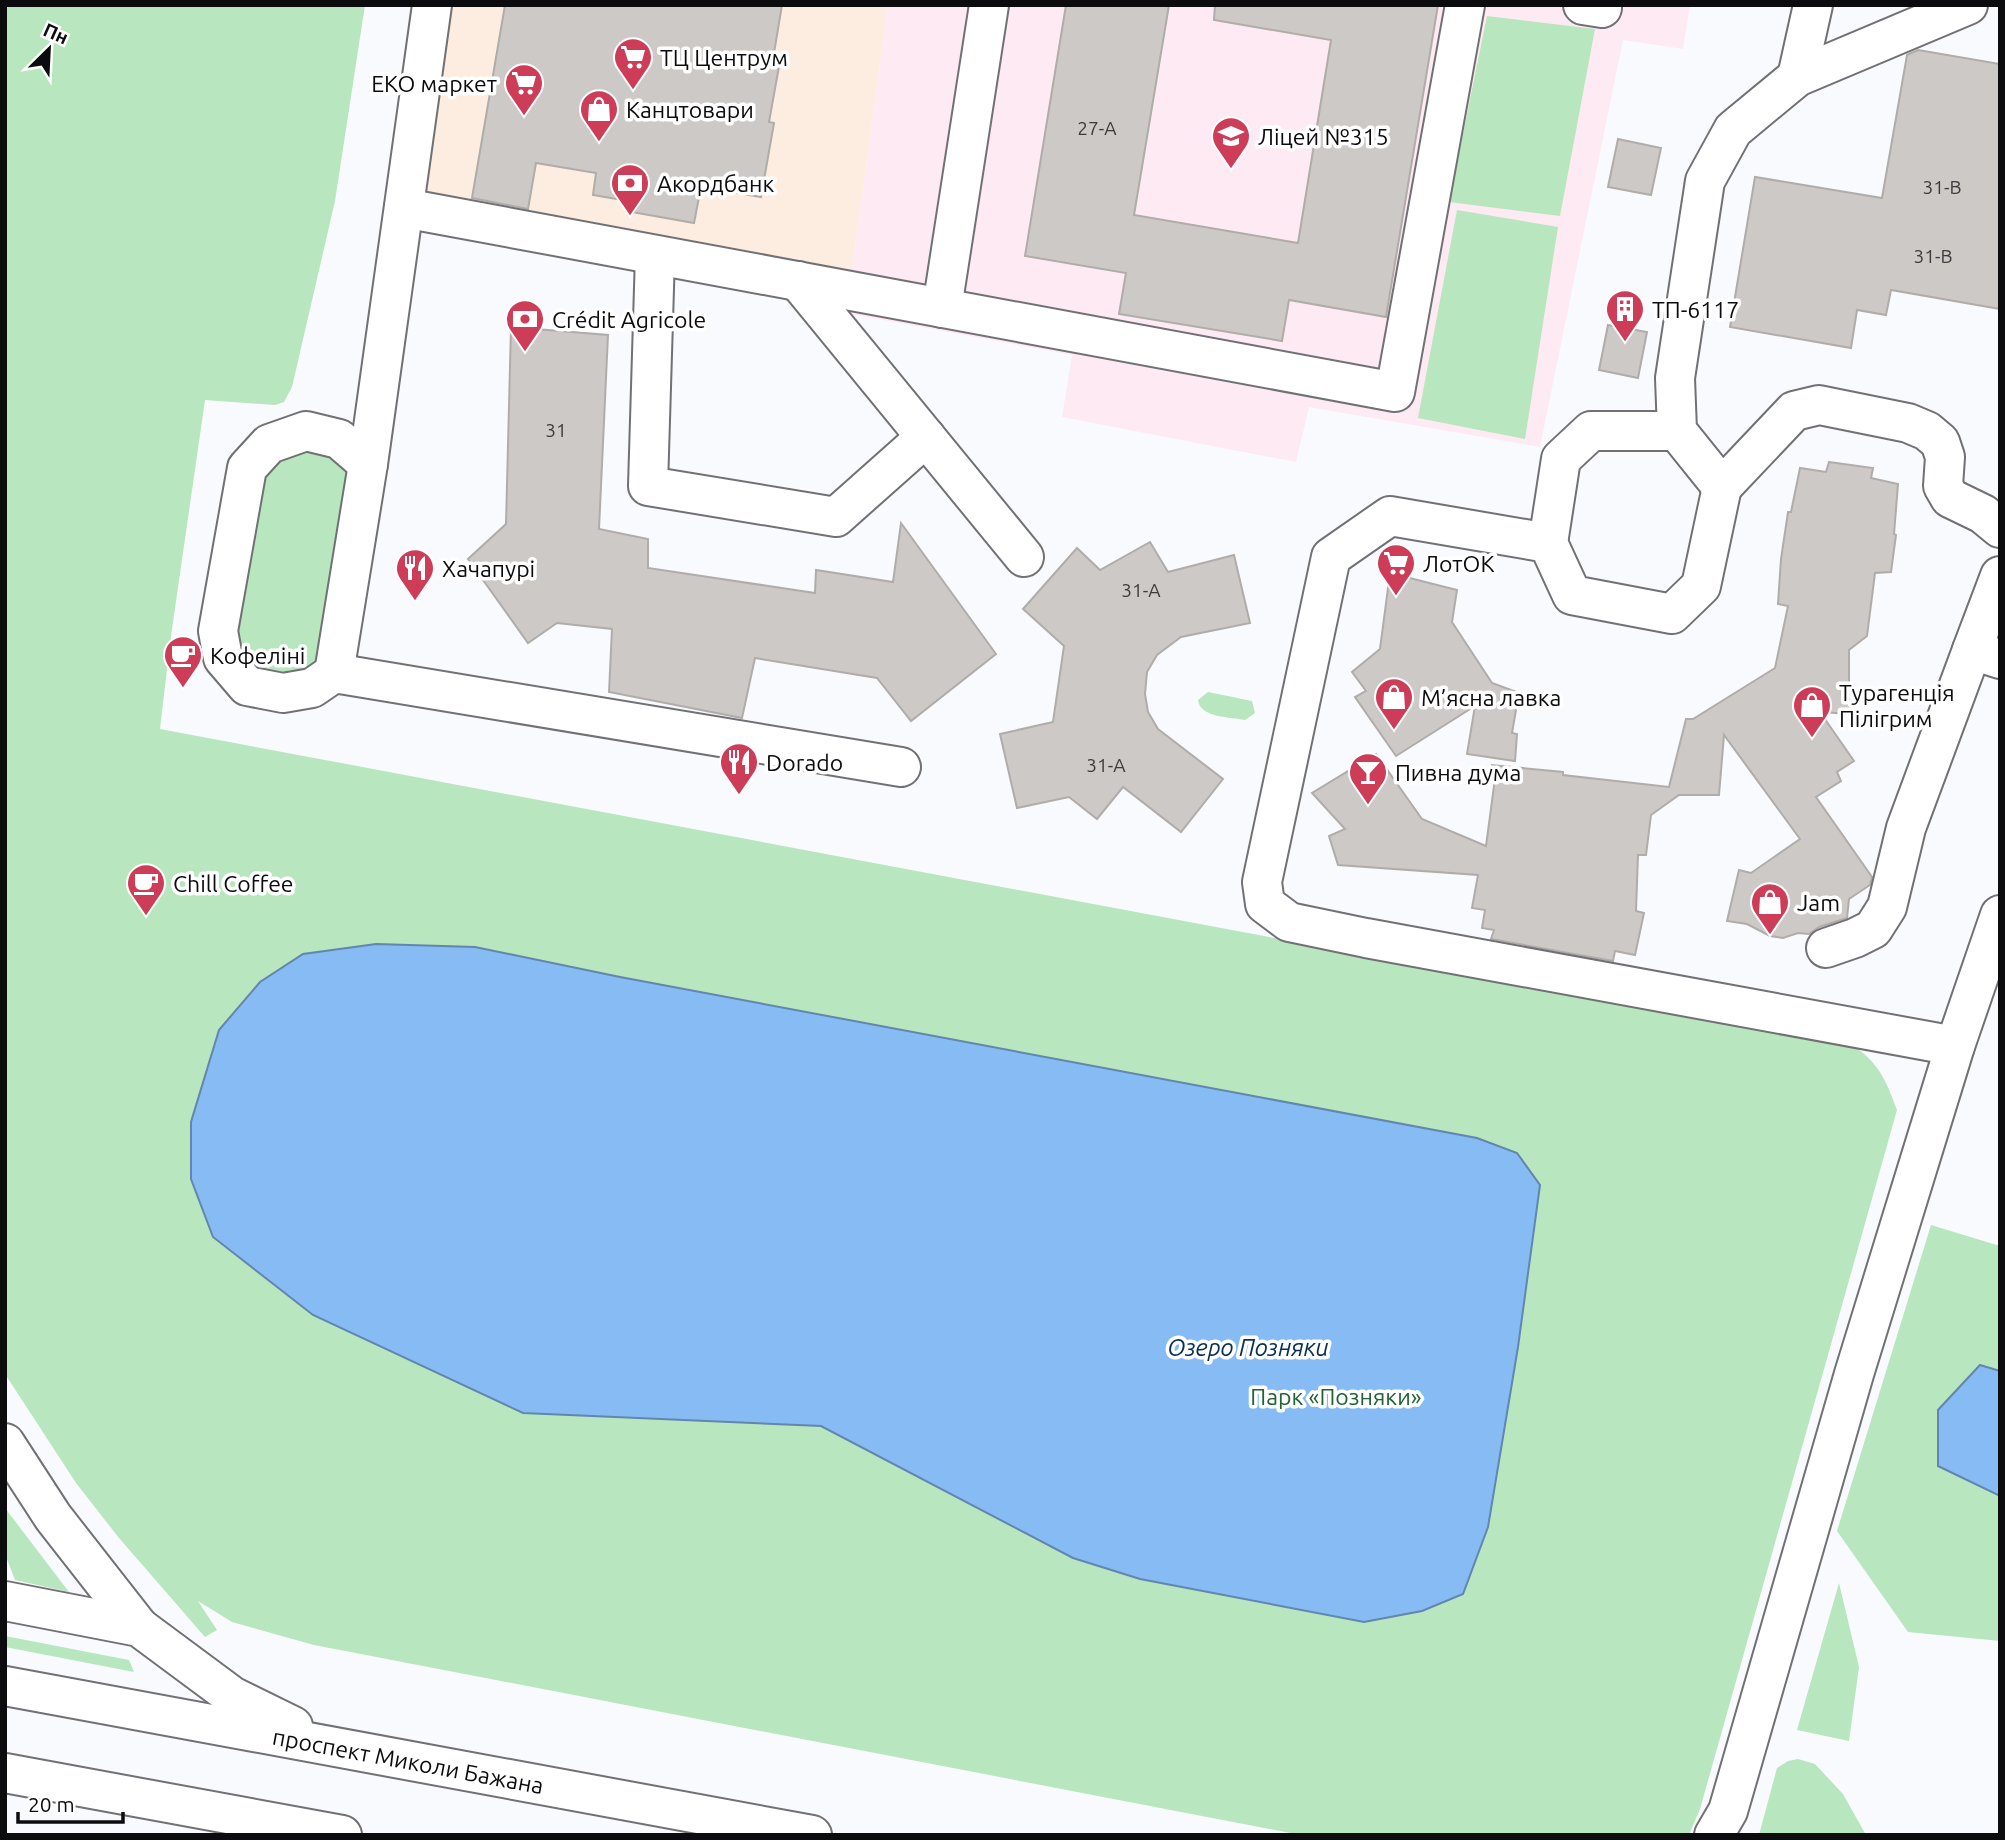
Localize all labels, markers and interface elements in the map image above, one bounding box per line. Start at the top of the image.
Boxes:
north arrow [14,14,84,84]
text: Пн [40,18,72,49]
supermarket icon: ТЦ Центрум [612,36,654,91]
place label: ТЦ Центрум [660,45,788,70]
supermarket icon: ЕКО маркет [503,62,545,117]
place label: ЕКО маркет [371,71,497,96]
shop icon: Канцтовари [578,88,620,143]
place label: Канцтовари [626,97,754,122]
school or university icon: Ліцей №315 [1210,115,1252,170]
house number: 27-А [1077,117,1117,139]
place label: Ліцей №315 [1258,124,1389,149]
bank icon: Акордбанк [609,162,651,217]
place label: Акордбанк [657,171,774,196]
house number: 31-В [1923,176,1962,198]
house number: 31-В [1914,245,1953,267]
building icon: ТП-6117 [1604,288,1646,343]
place label: ТП-6117 [1652,297,1739,322]
bank icon: Crédit Agricole [504,298,546,353]
place label: Crédit Agricole [552,307,706,332]
house number: 31 [545,419,567,441]
supermarket icon: ЛотОК [1375,542,1417,597]
restaurant icon: Хачапурі [394,547,436,602]
place label: ЛотОК [1423,551,1494,576]
place label: Хачапурі [442,556,535,581]
house number: 31-А [1121,579,1161,601]
cafe icon: Кофеліні [162,634,204,689]
place label: Кофеліні [210,643,305,668]
shop icon: М’ясна лавка [1373,676,1415,731]
place label: Турагенція Пілігрим [1839,680,1955,731]
shop icon: Турагенція Пілігрим [1791,684,1833,739]
place label: М’ясна лавка [1421,685,1561,710]
restaurant icon: Dorado [718,741,760,796]
place label: Dorado [766,750,843,775]
bar icon: Пивна дума [1347,751,1389,806]
house number: 31-А [1086,754,1126,776]
place label: Пивна дума [1395,760,1521,785]
cafe icon: Chill Coffee [125,862,167,917]
place label: Chill Coffee [173,871,294,896]
shop icon: Jam [1749,881,1791,936]
place label: Jam [1797,890,1840,915]
water label: Озеро Позняки [1167,1334,1329,1361]
park label: Парк «Позняки» [1250,1384,1422,1409]
street label: проспект Миколи Бажана [271,1723,546,1798]
scale bar [18,1780,122,1824]
text: 20 m [28,1792,75,1816]

